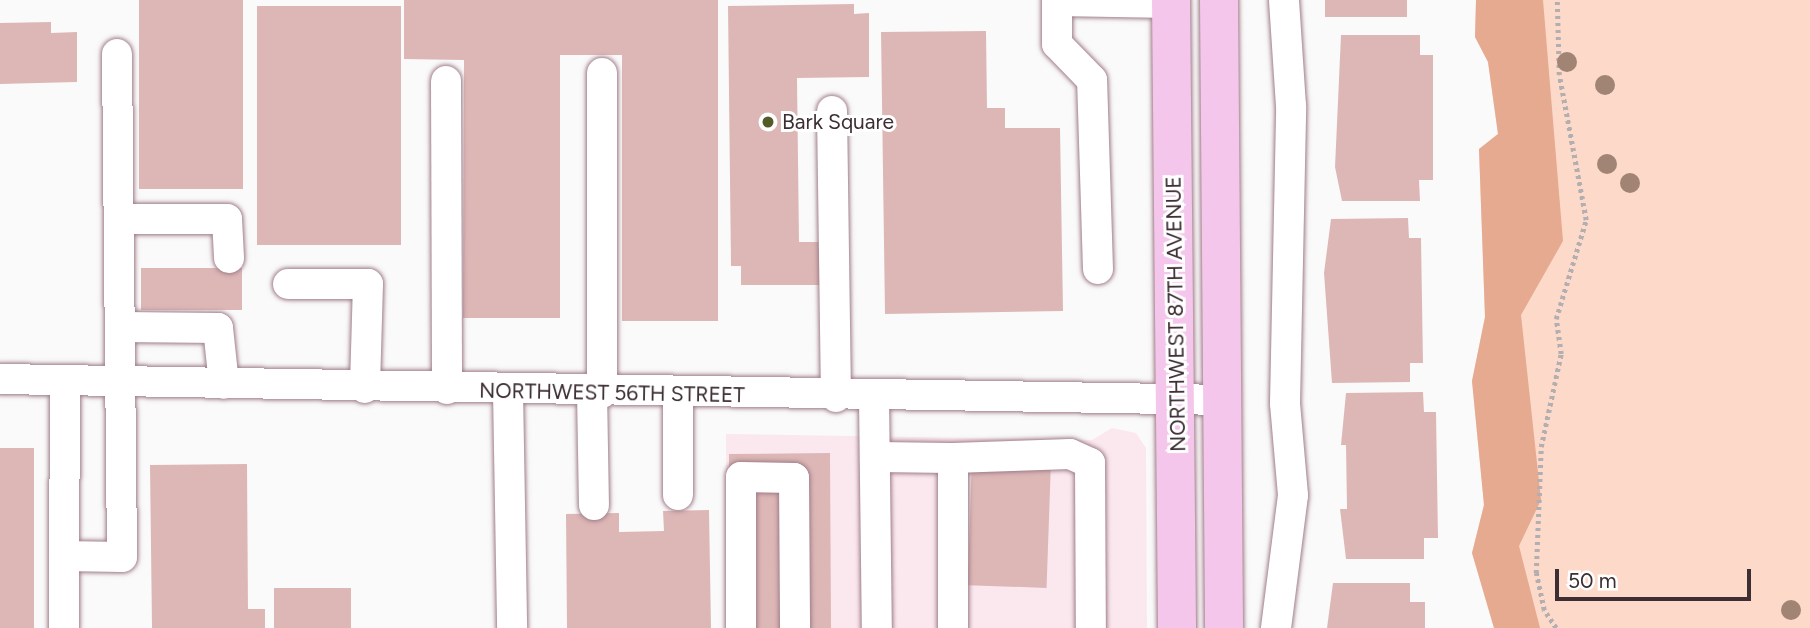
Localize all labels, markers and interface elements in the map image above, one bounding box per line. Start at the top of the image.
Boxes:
place label: Bark Square [782,109,894,135]
marker: Bark Square [760,114,776,130]
street label: NORTHWEST 87TH AVENUE [1161,176,1191,452]
street label: NORTHWEST 56TH STREET [479,378,745,408]
scale bar [1558,554,1754,598]
text: 50 m [1568,568,1617,593]

